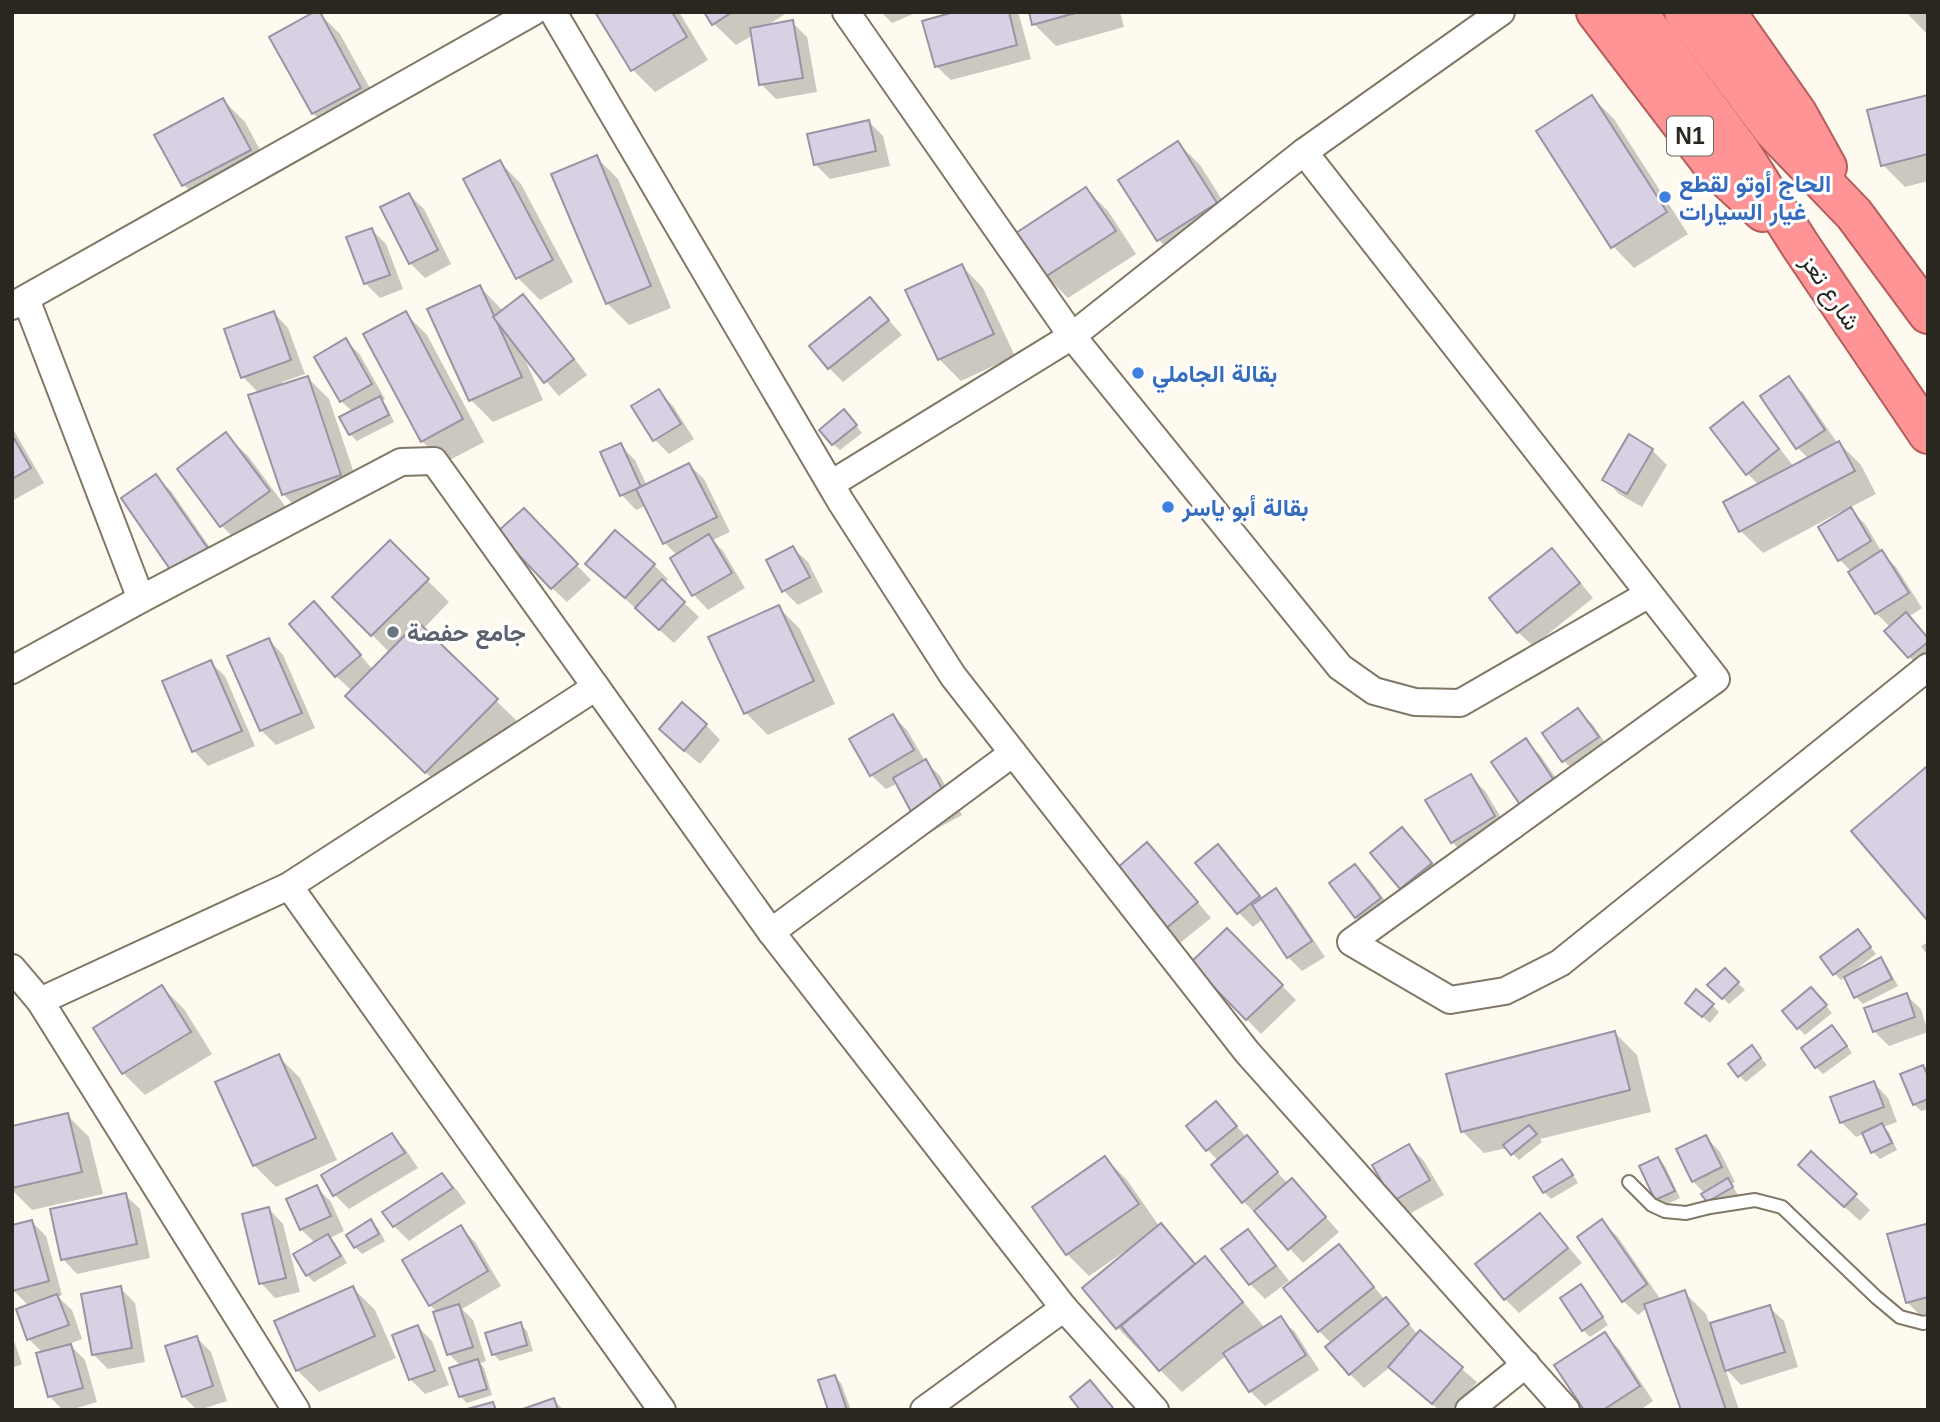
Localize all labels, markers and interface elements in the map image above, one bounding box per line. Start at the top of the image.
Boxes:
road number: N1 [1667,116,1713,155]
place label: الحاج أوتو لقطع غيار السيارات [1679,170,1831,227]
marker: الحاج أوتو لقطع غيار السيارات [1657,189,1673,205]
street label: شارع تعز [1793,248,1866,337]
place label: بقالة الجاملي [1152,360,1277,394]
marker: بقالة الجاملي [1130,365,1146,381]
place label: بقالة أبو ياسر [1181,494,1309,523]
marker: بقالة أبو ياسر [1160,499,1176,515]
place label: جامع حفصة [407,619,526,650]
marker: جامع حفصة [385,624,401,640]

